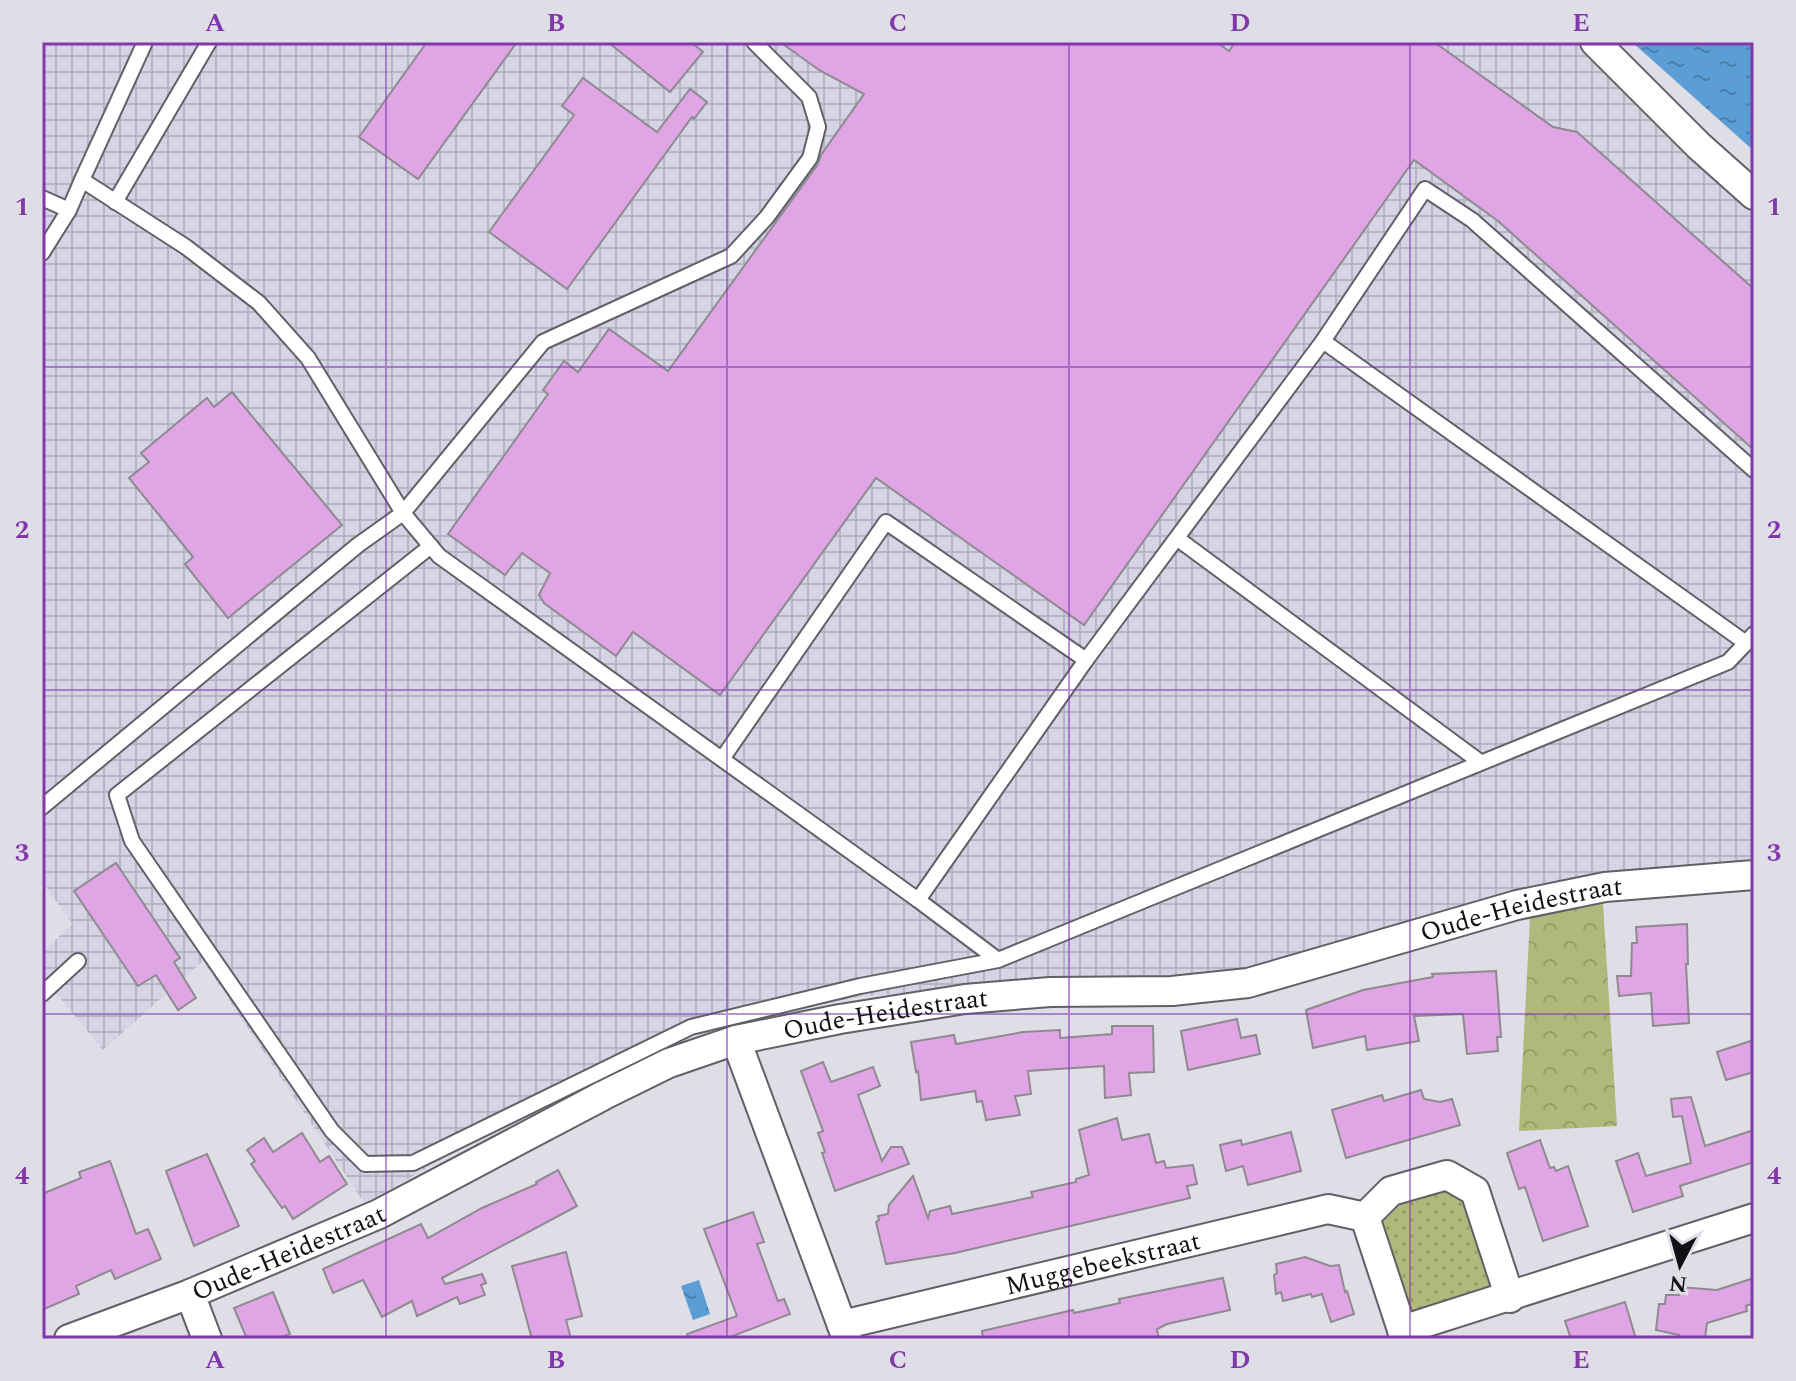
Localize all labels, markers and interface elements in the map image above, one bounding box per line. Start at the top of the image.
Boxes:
text: A [205,3,225,43]
text: B [547,3,565,43]
text: C [889,3,907,43]
text: D [1230,3,1250,43]
text: E [1572,3,1590,43]
text: 1 [15,187,29,227]
text: 1 [1767,187,1781,227]
text: 2 [15,510,29,550]
text: 2 [1767,510,1781,550]
text: 3 [15,833,29,873]
text: 3 [1767,833,1781,873]
street label: Oude-Heidestraat [1415,867,1624,953]
street label: Oude-Heidestraat [779,978,990,1051]
text: 4 [15,1156,30,1196]
text: 4 [1767,1156,1782,1196]
street label: Oude-Heidestraat [186,1195,394,1312]
street label: Muggebeekstraat [1001,1221,1205,1306]
north arrow [1640,1225,1720,1305]
text: N [1667,1266,1689,1301]
text: A [205,1340,225,1380]
text: B [547,1340,565,1380]
text: C [889,1340,907,1380]
text: D [1230,1340,1250,1380]
text: E [1572,1340,1590,1380]

